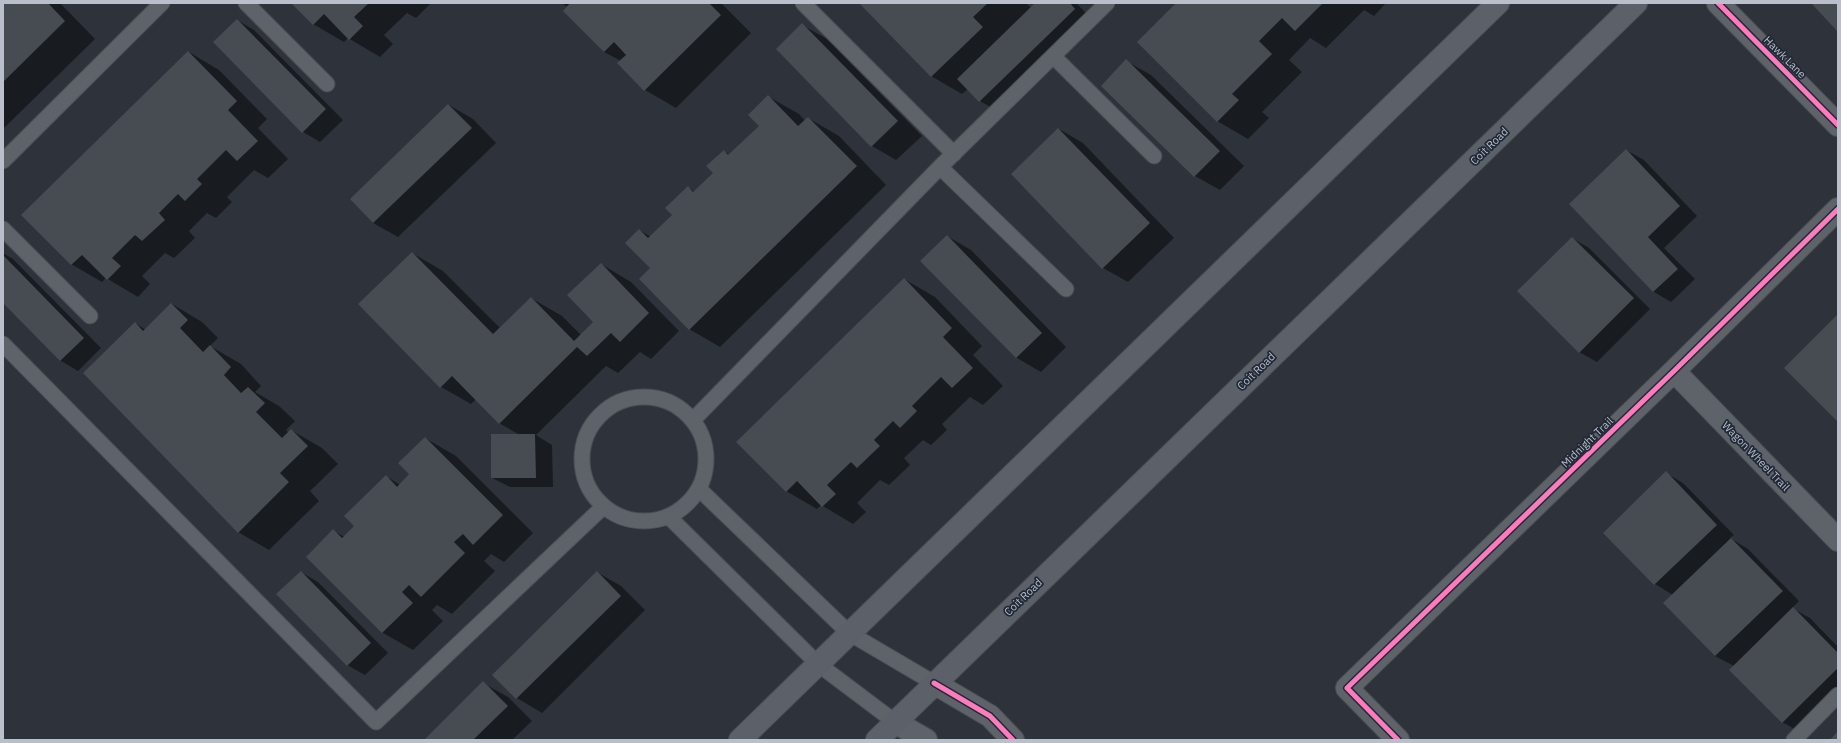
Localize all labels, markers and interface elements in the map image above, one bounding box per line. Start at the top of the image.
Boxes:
street label: Hawk Lane [1761,33,1809,81]
street label: Coit Road [1467,124,1511,168]
street label: Coit Road [1234,349,1278,393]
street label: Midnight Trail [1558,414,1616,470]
street label: Wagon Wheel Trail [1719,418,1793,494]
street label: Coit Road [1001,575,1045,619]

